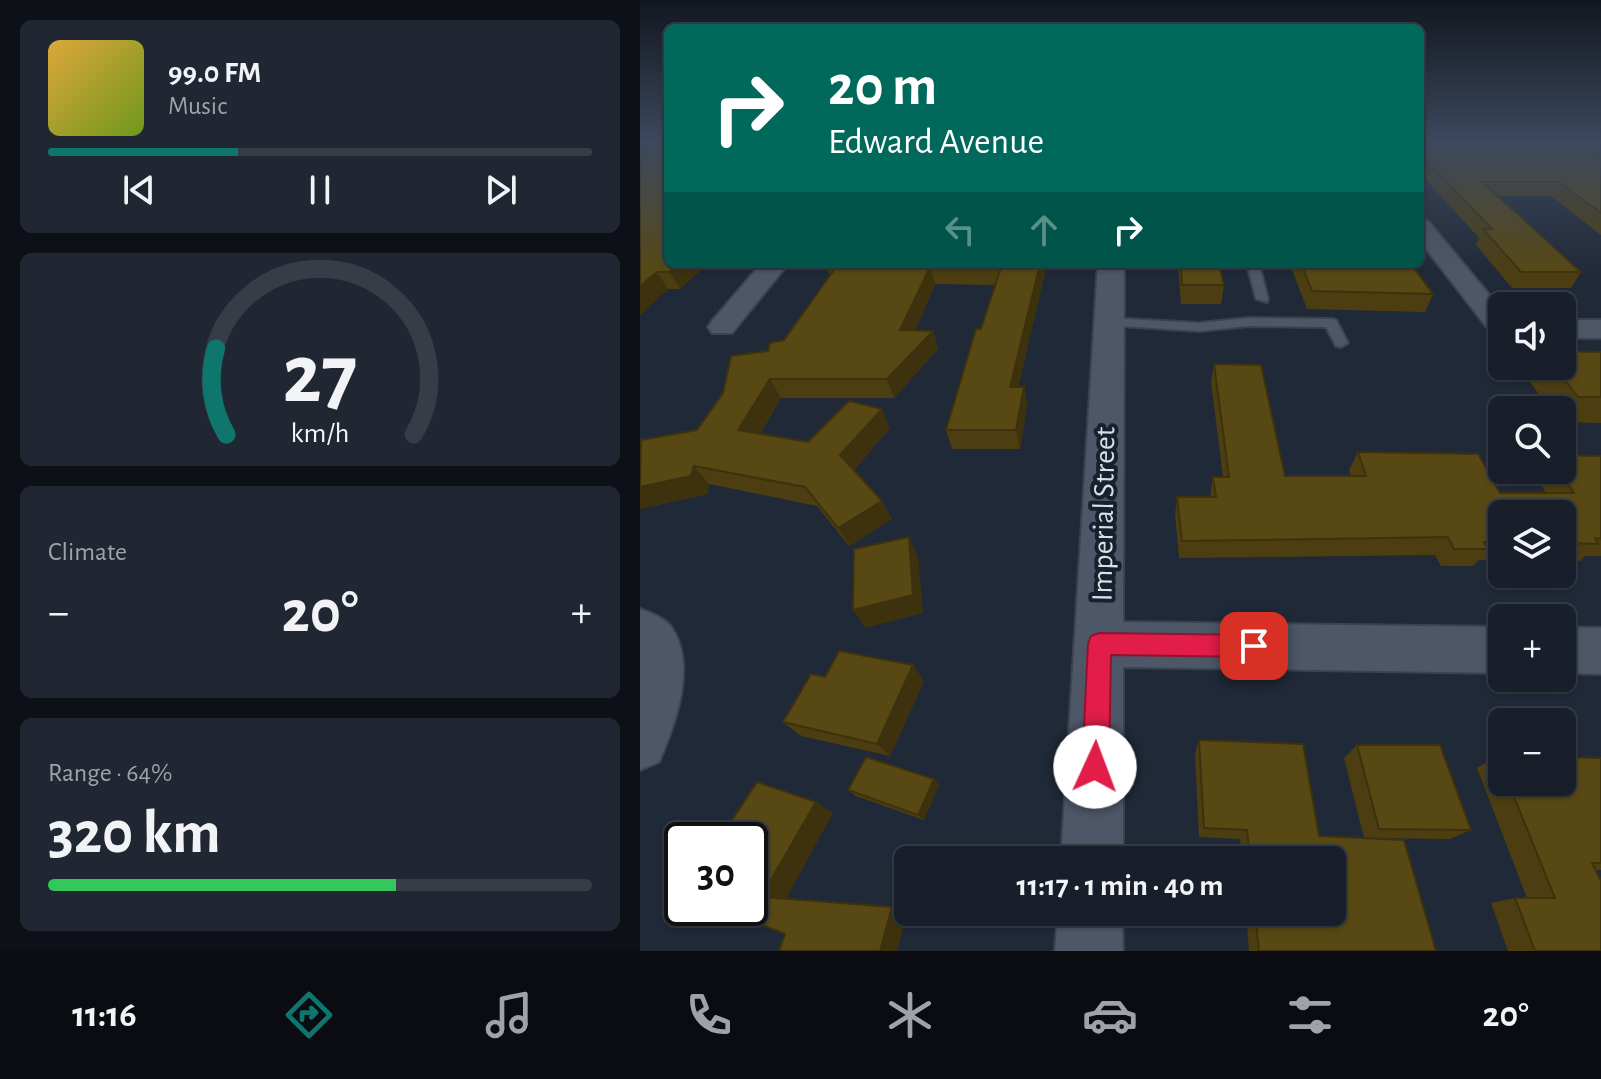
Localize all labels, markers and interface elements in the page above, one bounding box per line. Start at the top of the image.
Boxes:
icon: right [696,56,800,160]
text: 99.0 FM [168,58,261,88]
text: 20 m [828,59,937,115]
text: Music [168,93,227,119]
text: Edward Avenue [828,124,1044,160]
icon: previous [117,168,161,212]
icon: pause [298,168,342,212]
icon: next [479,168,523,212]
icon: left [938,208,982,252]
icon: ahead [1022,208,1066,252]
icon: right [1106,208,1150,252]
map controls [1488,292,1576,796]
button: sound [1488,292,1576,380]
text: 27 [282,334,358,418]
button: search [1488,396,1576,484]
text: km/h [291,419,349,448]
street label: Imperial Street [1087,426,1121,602]
button: layers [1488,500,1576,588]
text: Climate [48,539,127,565]
text: 20° [281,583,359,643]
text: − [48,591,69,635]
text: + [571,591,592,635]
button: + [1488,604,1576,692]
pin [1220,612,1288,680]
icon: arrive [1232,624,1276,668]
button: − [1488,708,1576,796]
position arrow [1053,725,1137,809]
text: Range · 64% [48,760,172,786]
text: 320 km [48,804,221,864]
speed limit sign: 30 [664,822,768,926]
text: 11:17 · 1 min · 40 m [1017,871,1223,901]
icon: directions [281,987,337,1043]
icon: music [481,987,537,1043]
icon: phone [681,987,737,1043]
icon: climate [882,987,938,1043]
icon: car [1082,987,1138,1043]
icon: filters [1282,987,1338,1043]
text: 11:16 [72,997,137,1033]
text: 20° [1483,997,1529,1033]

